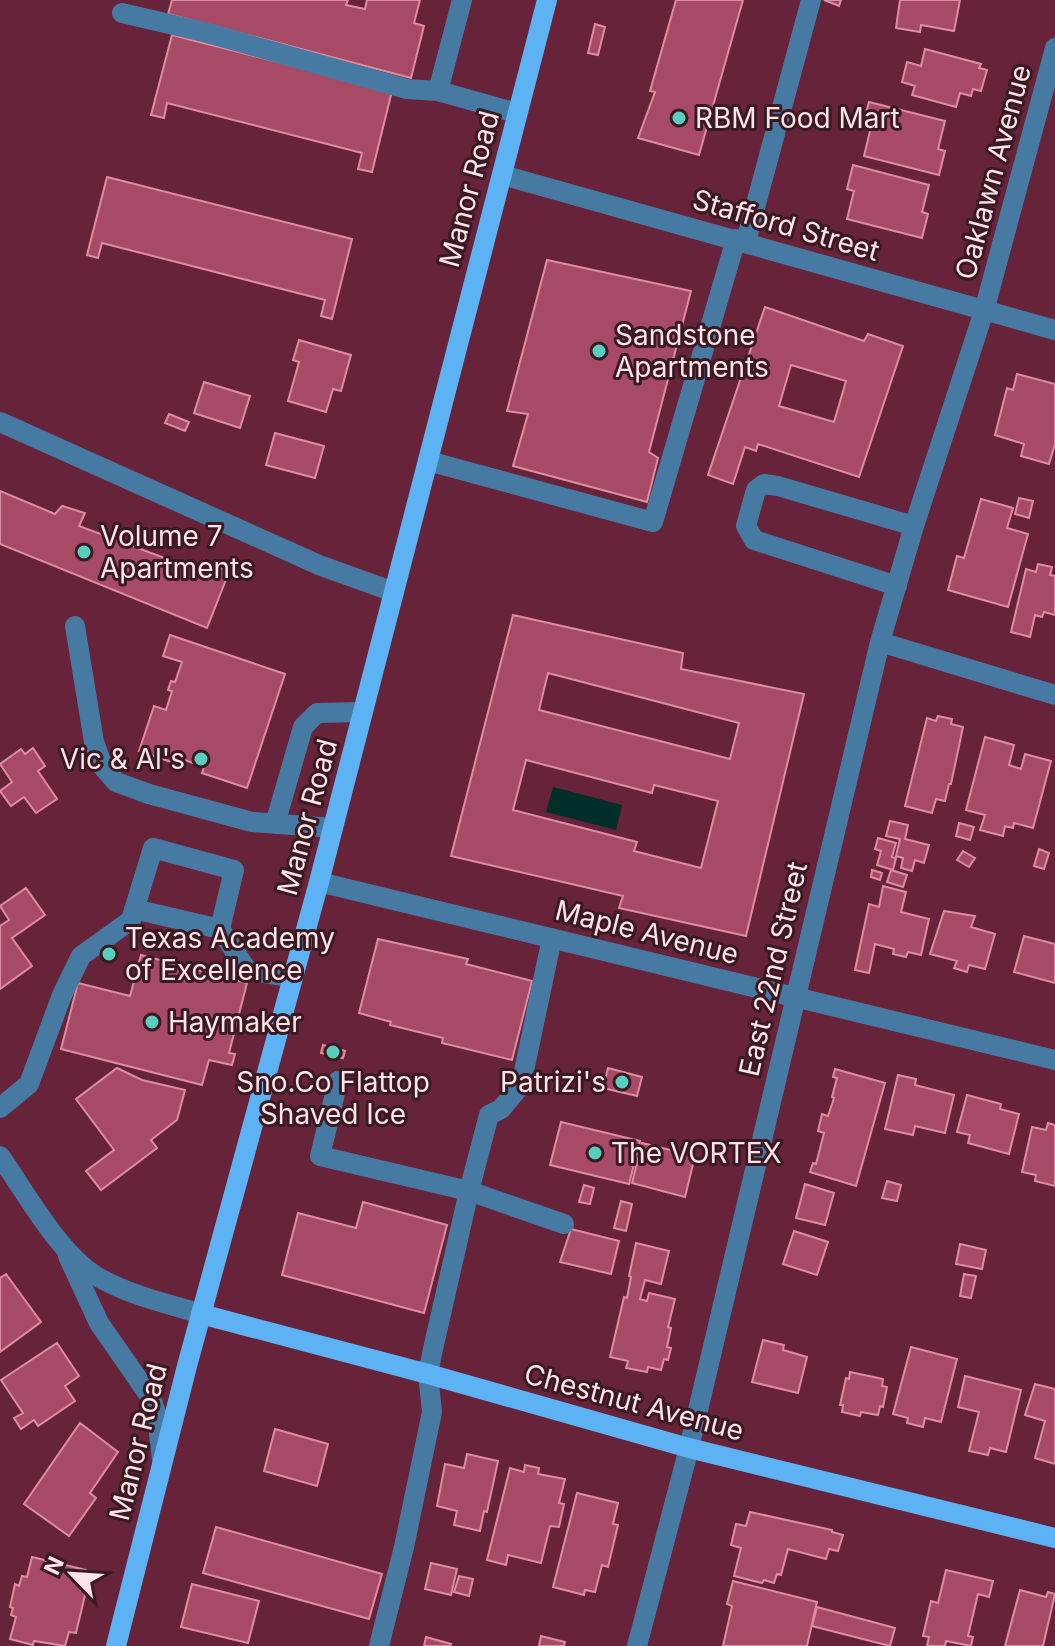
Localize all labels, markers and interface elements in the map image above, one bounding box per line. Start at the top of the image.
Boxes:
street label: Oaklawn Avenue [948,61,1038,283]
place label: RBM Food Mart [695,101,900,135]
street label: Manor Road [432,107,506,271]
marker: RBM Food Mart [670,109,688,127]
street label: Stafford Street [689,182,883,268]
place label: Sandstone Apartments [615,318,769,384]
marker: Sandstone Apartments [590,342,608,360]
place label: Volume 7 Apartments [100,519,254,585]
marker: Volume 7 Apartments [75,543,93,561]
street label: Manor Road [270,735,344,899]
place label: Vic & Al's [60,742,185,776]
marker: Vic & Al's [192,750,210,768]
street label: East 22nd Street [732,858,814,1080]
street label: Maple Avenue [552,893,742,971]
place label: Texas Academy of Excellence [125,921,335,987]
marker: Texas Academy of Excellence [100,945,118,963]
place label: Haymaker [168,1005,302,1039]
marker: Haymaker [143,1013,161,1031]
marker: Sno.Co Flattop Shaved Ice [324,1043,342,1061]
place label: Sno.Co Flattop Shaved Ice [236,1065,430,1131]
place label: Patrizi's [500,1065,606,1099]
marker: Patrizi's [613,1073,631,1091]
place label: The VORTEX [611,1136,782,1170]
marker: The VORTEX [586,1144,604,1162]
street label: Chestnut Avenue [521,1356,747,1448]
street label: Manor Road [102,1360,174,1524]
north arrow [32,1534,112,1614]
text: N [39,1552,69,1579]

